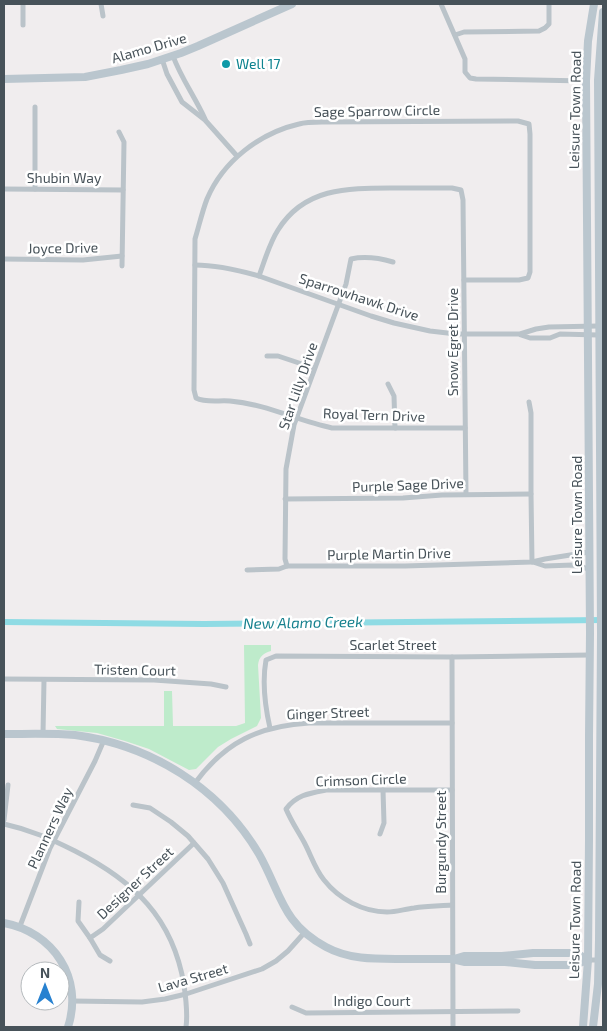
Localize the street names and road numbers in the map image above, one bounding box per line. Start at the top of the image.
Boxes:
street label: Alamo Drive [109,29,188,66]
street label: Leisure Town Road [565,51,584,169]
street label: Sage Sparrow Circle [314,101,440,120]
street label: Shubin Way [27,169,102,186]
street label: Joyce Drive [28,238,98,257]
street label: Sparrowhawk Drive [297,269,421,324]
street label: Snow Egret Drive [444,288,461,396]
street label: Star Lilly Drive [275,340,320,432]
street label: Royal Tern Drive [323,404,425,425]
street label: Leisure Town Road [568,456,585,574]
street label: Purple Sage Drive [352,474,464,495]
street label: Purple Martin Drive [327,544,451,563]
street label: Scarlet Street [349,636,437,653]
street label: Tristen Court [94,660,176,679]
street label: Ginger Street [286,703,370,722]
street label: Crimson Circle [315,769,407,790]
street label: Planners Way [23,784,76,871]
street label: Burgundy Street [432,790,449,894]
street label: Designer Street [93,843,176,922]
street label: Leisure Town Road [565,861,584,979]
street label: Lava Street [156,959,230,996]
street label: Indigo Court [334,992,411,1009]

